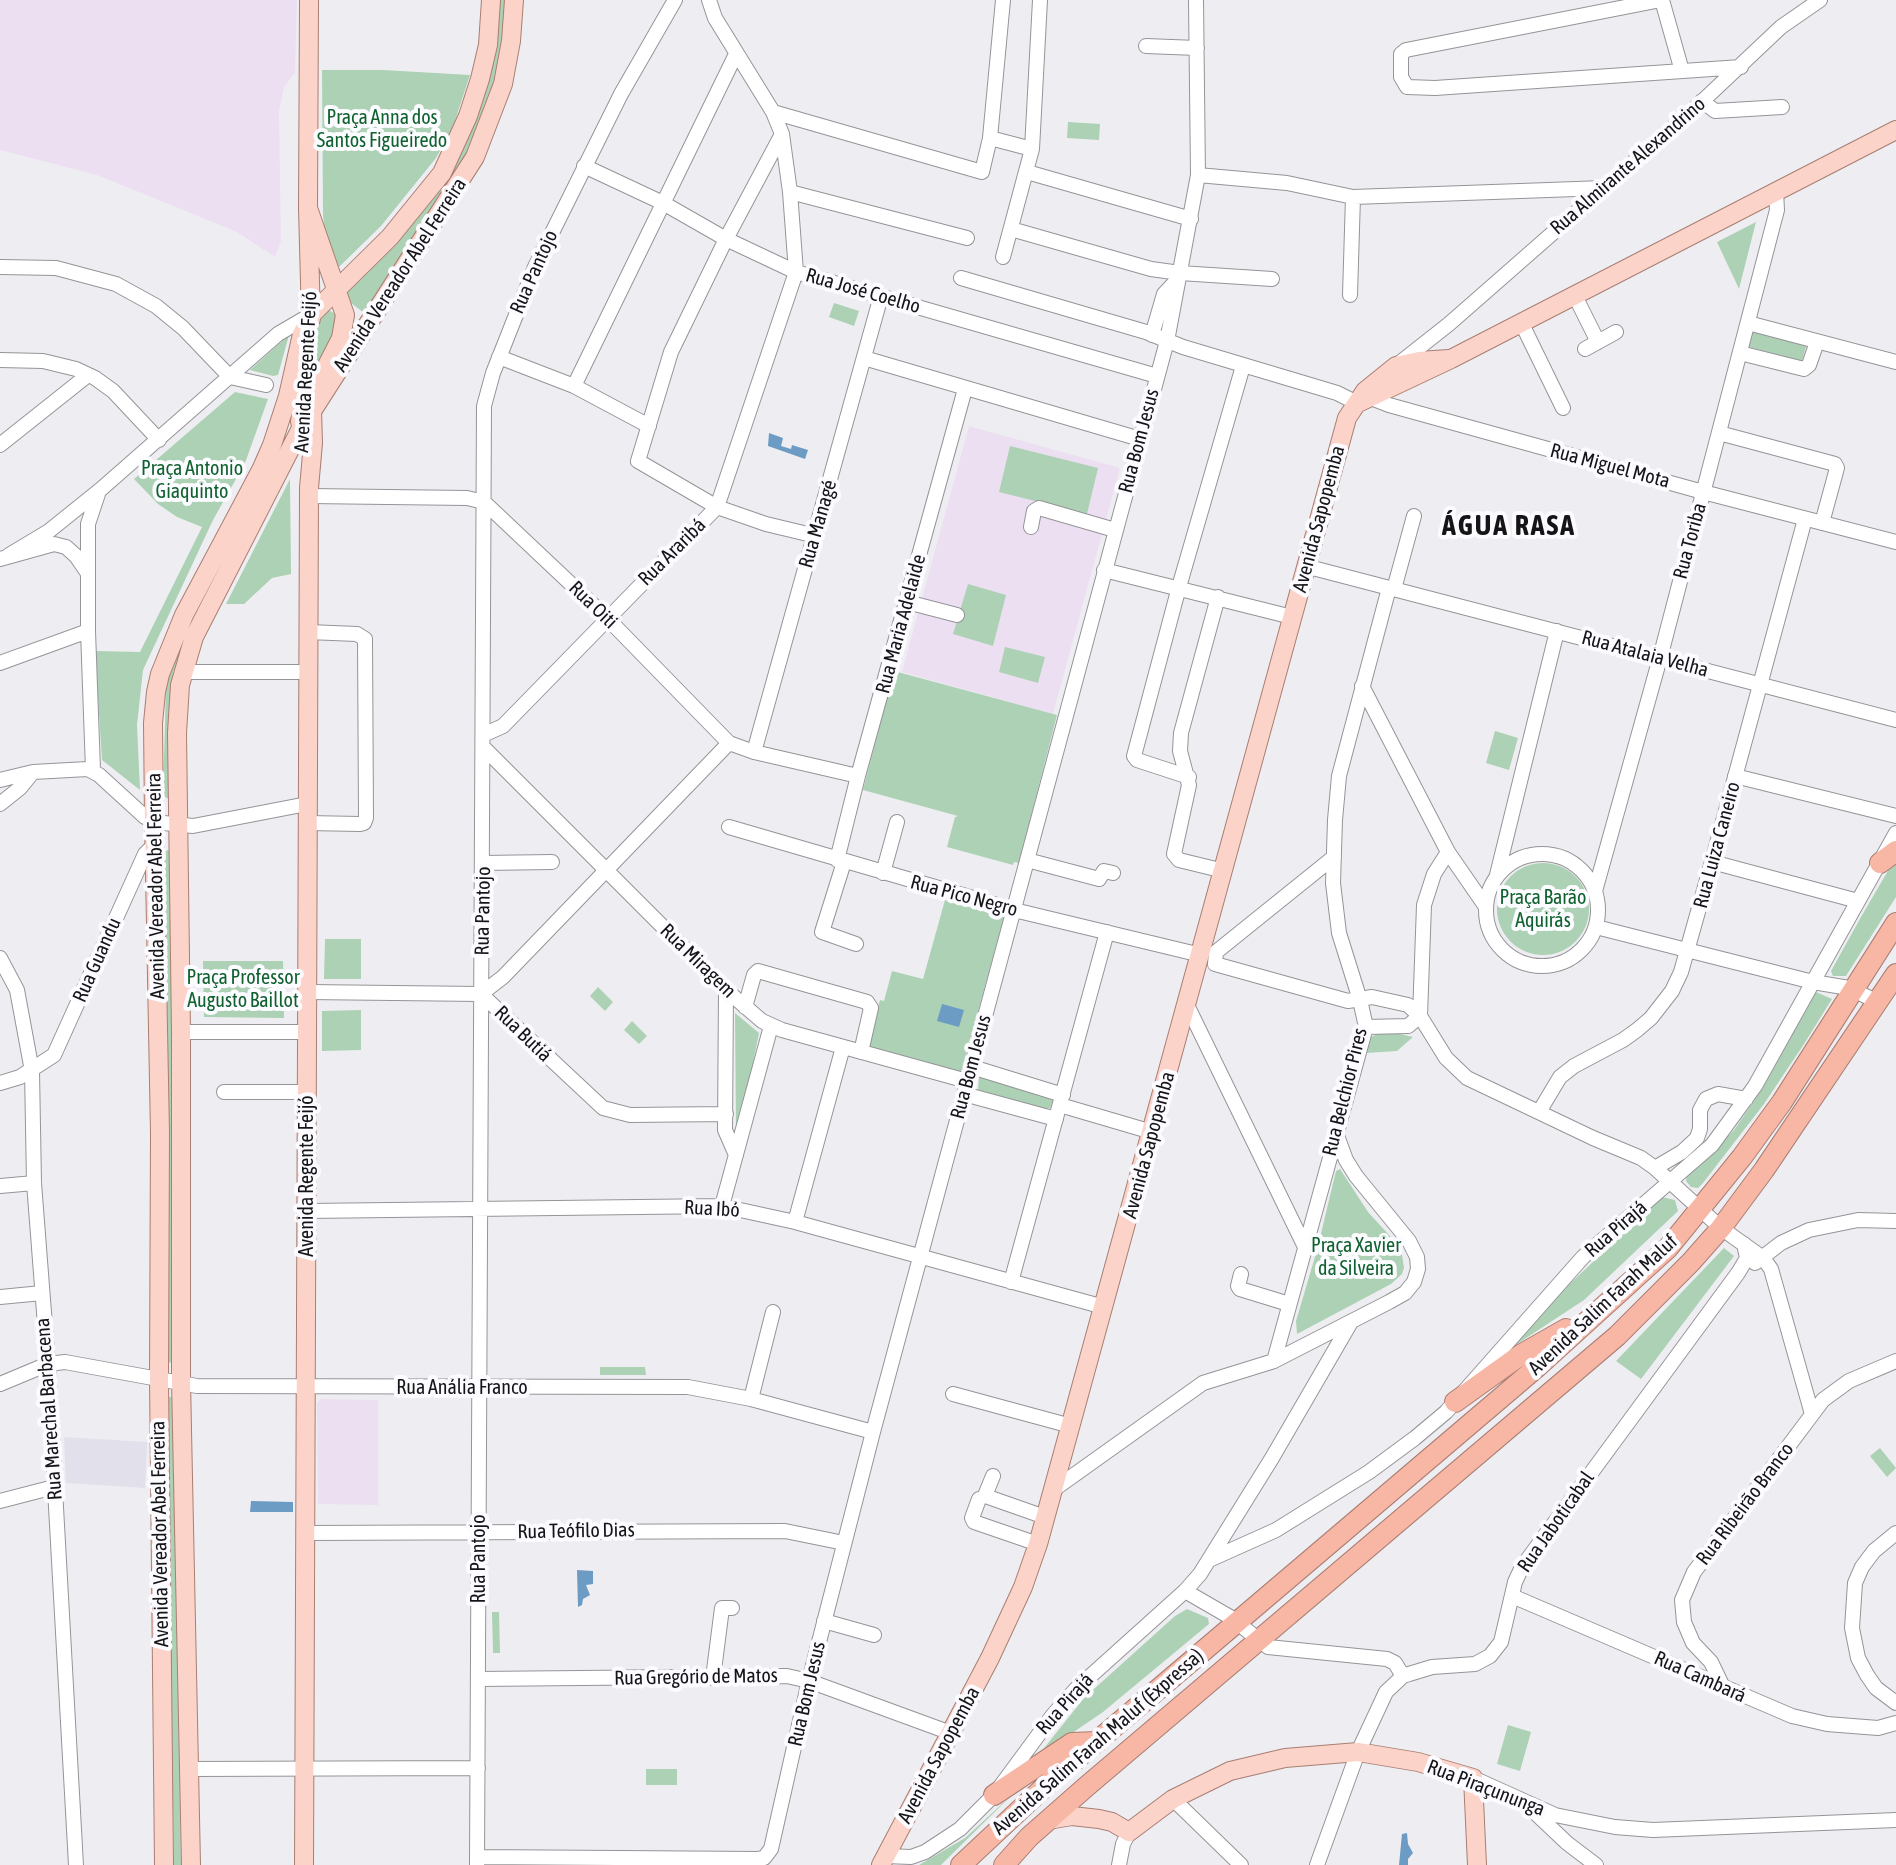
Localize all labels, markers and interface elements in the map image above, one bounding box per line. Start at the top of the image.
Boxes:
street label: Rua Almirante Alexandrino [1546,92,1710,240]
park label: Praça Anna dos Santos Figueiredo [317,106,447,153]
street label: Avenida Vereador Abel Ferreira [328,174,472,376]
street label: Rua Pantojo [505,226,563,318]
street label: Rua José Coelho [803,263,923,319]
street label: Avenida Regente Feijó [290,291,322,453]
street label: Rua Bom Jesus [1114,386,1164,496]
street label: Rua Miguel Mota [1548,438,1672,494]
street label: Avenida Sapopemba [1288,443,1350,595]
park label: Praça Antonio Giaquinto [141,457,243,504]
street label: Rua Managé [794,477,842,571]
street label: Rua Toriba [1668,500,1712,582]
district label: ÁGUA RASA [1442,509,1576,543]
street label: Rua Araribá [633,513,711,591]
street label: Rua Maria Adelaide [871,552,931,696]
street label: Rua Oiti [564,576,622,634]
street label: Rua Atalaia Velha [1579,626,1711,682]
street label: Avenida Vereador Abel Ferreira [142,773,170,999]
street label: Rua Luiza Caneiro [1689,779,1745,911]
street label: Rua Pantojo [470,866,496,956]
street label: Rua Pico Negro [908,870,1020,922]
park label: Praça Barão Aquirás [1499,886,1587,933]
street label: Rua Guandu [68,914,126,1006]
street label: Rua Miragem [655,919,741,1003]
park label: Praça Professor Augusto Baillot [186,966,300,1013]
street label: Rua Butiá [489,1001,557,1067]
street label: Rua Bom Jesus [946,1012,996,1122]
street label: Rua Belchior Pires [1317,1025,1373,1159]
street label: Avenida Sapopemba [1118,1069,1180,1221]
street label: Avenida Regente Feijó [295,1095,319,1257]
street label: Rua Ibó [684,1196,740,1222]
street label: Rua Pirajá [1580,1196,1652,1262]
street label: Avenida Salim Farah Maluf [1524,1230,1682,1380]
park label: Praça Xavier da Silveira [1311,1234,1401,1281]
street label: Rua Marechal Barbacena [31,1317,67,1501]
street label: Rua Anália Franco [396,1376,528,1400]
street label: Avenida Vereador Abel Ferreira [146,1421,174,1647]
street label: Rua Ribeirão Branco [1691,1438,1799,1570]
street label: Rua Jaboticabal [1512,1467,1600,1577]
street label: Rua Pantojo [467,1514,491,1604]
street label: Rua Teófilo Dias [517,1518,635,1544]
street label: Rua Bom Jesus [783,1639,831,1749]
street label: Avenida Salim Farah Maluf (Expressa) [988,1644,1208,1840]
street label: Rua Cambará [1650,1646,1750,1708]
street label: Rua Gregório de Matos [614,1664,778,1690]
street label: Rua Pirajá [1031,1668,1099,1740]
street label: Avenida Sapopemba [893,1683,985,1827]
street label: Rua Piraçununga [1424,1755,1548,1821]

